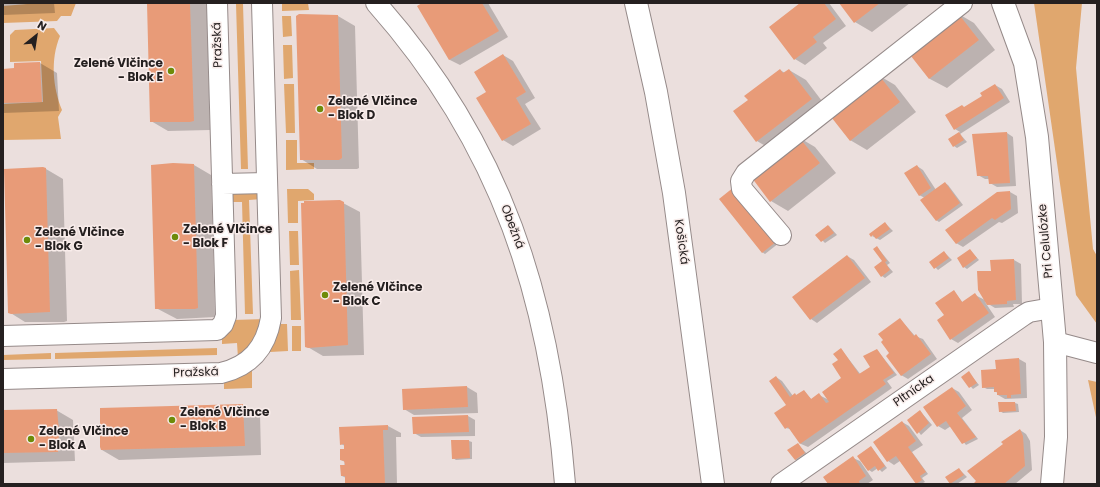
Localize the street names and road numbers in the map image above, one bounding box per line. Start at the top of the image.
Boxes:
street label: Pražská [210,22,226,68]
street label: Obežná [497,203,527,251]
street label: Pri Celulózke [1036,203,1056,279]
street label: Košická [671,218,691,266]
street label: Pražská [173,365,219,381]
street label: Pltnícka [891,372,937,410]

